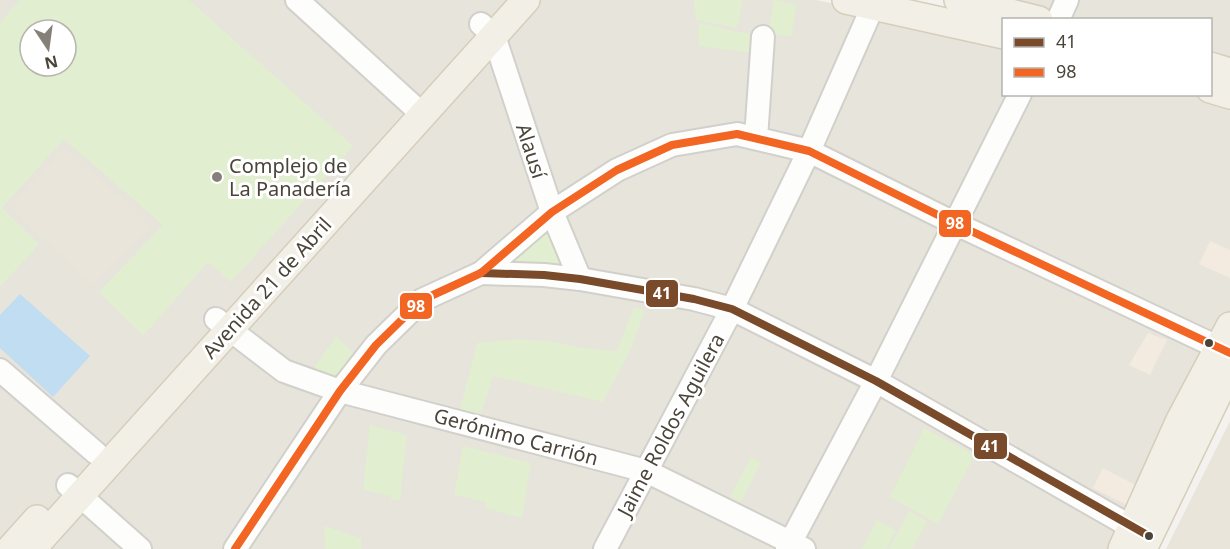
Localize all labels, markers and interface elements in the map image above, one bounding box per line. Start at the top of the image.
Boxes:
north arrow [18,18,78,78]
legend [1002,18,1212,96]
text: 41 [1056,29,1077,53]
text: N [43,50,60,75]
text: 98 [1056,59,1077,83]
street label: Alausí [510,120,553,183]
place label: Complejo de La Panadería [229,152,351,202]
marker: Complejo de La Panadería [210,170,224,184]
line badge: 98 [938,209,972,238]
street label: Avenida 21 de Abril [196,211,337,364]
text: 98 [946,212,964,234]
line badge: 41 [645,279,679,308]
text: 41 [653,282,671,304]
line badge: 98 [399,292,433,320]
text: 98 [407,295,425,317]
street label: Jaime Roldos Aguilera [610,328,730,523]
unlabelled marker [1203,337,1215,349]
street label: Gerónimo Carrión [431,402,601,471]
line badge: 41 [973,432,1008,460]
text: 41 [981,435,999,457]
unlabelled marker [1143,530,1155,542]

